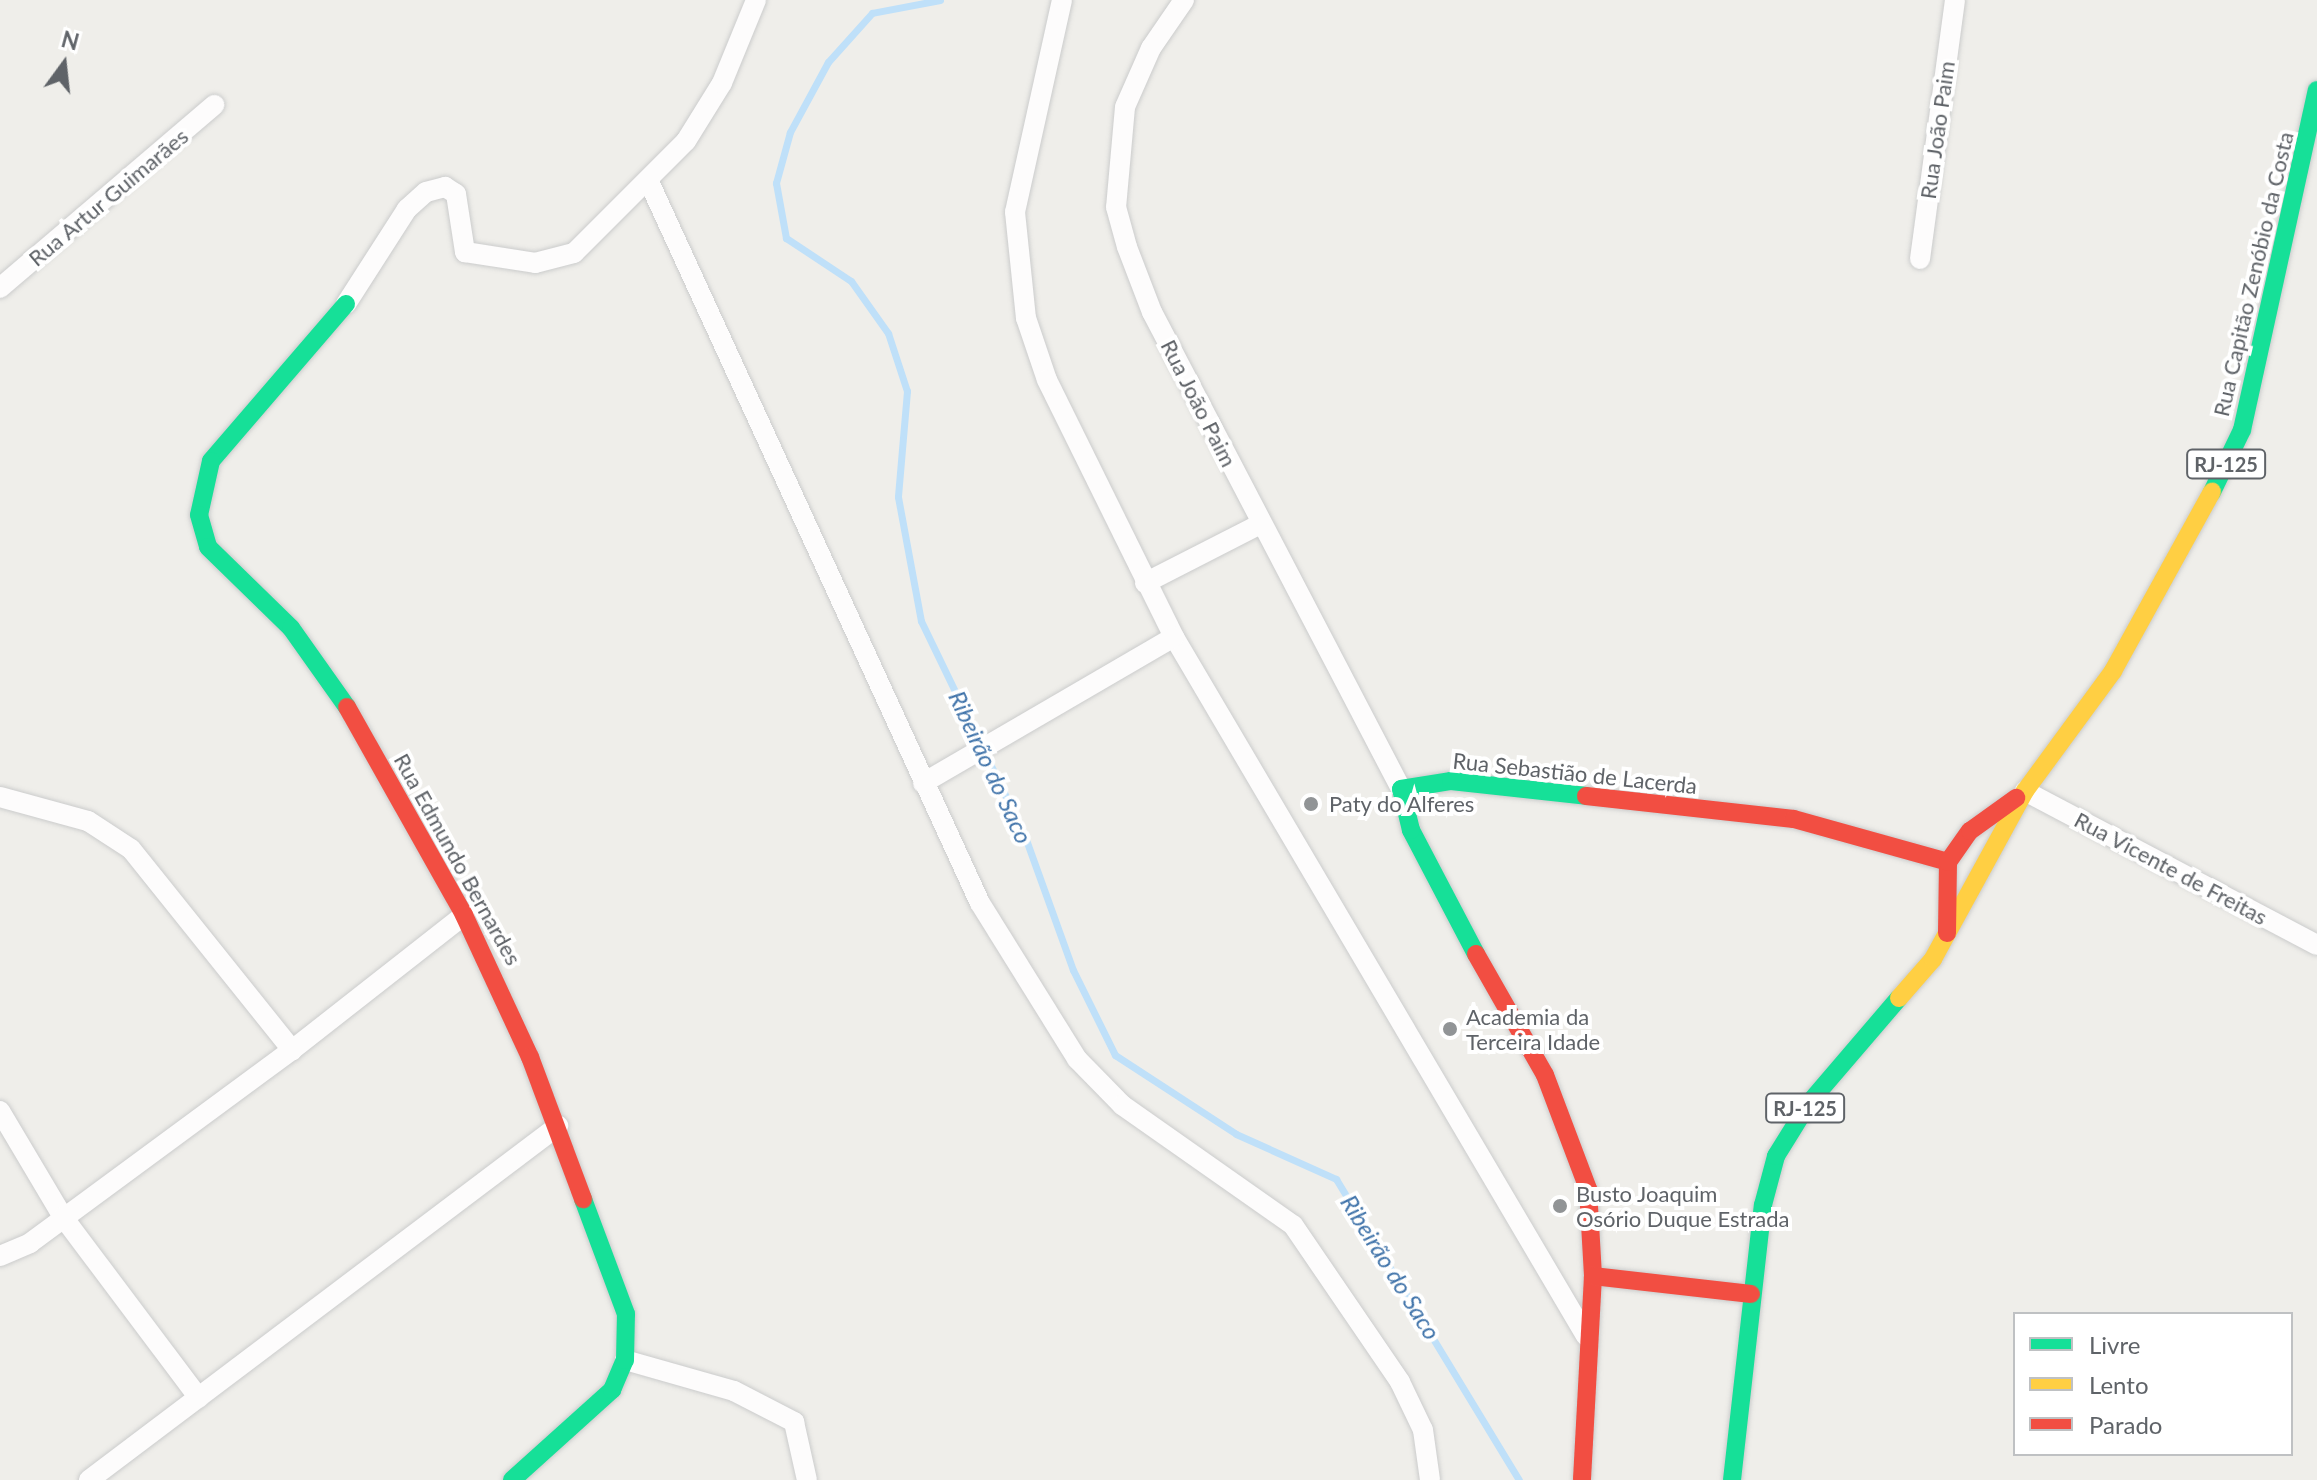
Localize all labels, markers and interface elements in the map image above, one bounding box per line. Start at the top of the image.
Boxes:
north arrow [24,24,104,104]
text: N [59,25,82,56]
street label: Rua João Paim [1914,59,1960,201]
street label: Rua Artur Guimarães [22,122,194,272]
street label: Rua Capitão Zenóbio da Costa [2207,129,2299,419]
street label: Rua João Paim [1156,335,1242,471]
road number: RJ-125 [2186,448,2266,480]
water label: Ribeirão do Saco [943,686,1039,848]
street label: Rua Sebastião de Lacerda [1452,747,1698,799]
street label: Rua Edmundo Bernardes [389,749,527,969]
place label: Paty do Alferes [1329,791,1476,817]
marker: Paty do Alferes [1300,793,1322,815]
street label: Rua Vicente de Freitas [2070,806,2272,930]
place label: Academia da Terceira Idade [1466,1003,1600,1054]
marker: Academia da Terceira Idade [1441,1020,1459,1038]
road number: RJ-125 [1765,1092,1845,1124]
place label: Busto Joaquim Osório Duque Estrada [1576,1180,1789,1232]
water label: Ribeirão do Saco [1335,1189,1447,1345]
marker: Busto Joaquim Osório Duque Estrada [1551,1197,1569,1215]
legend [2013,1312,2293,1456]
text: Livre [2089,1330,2140,1359]
text: Lento [2089,1370,2149,1399]
text: Parado [2089,1410,2162,1439]

